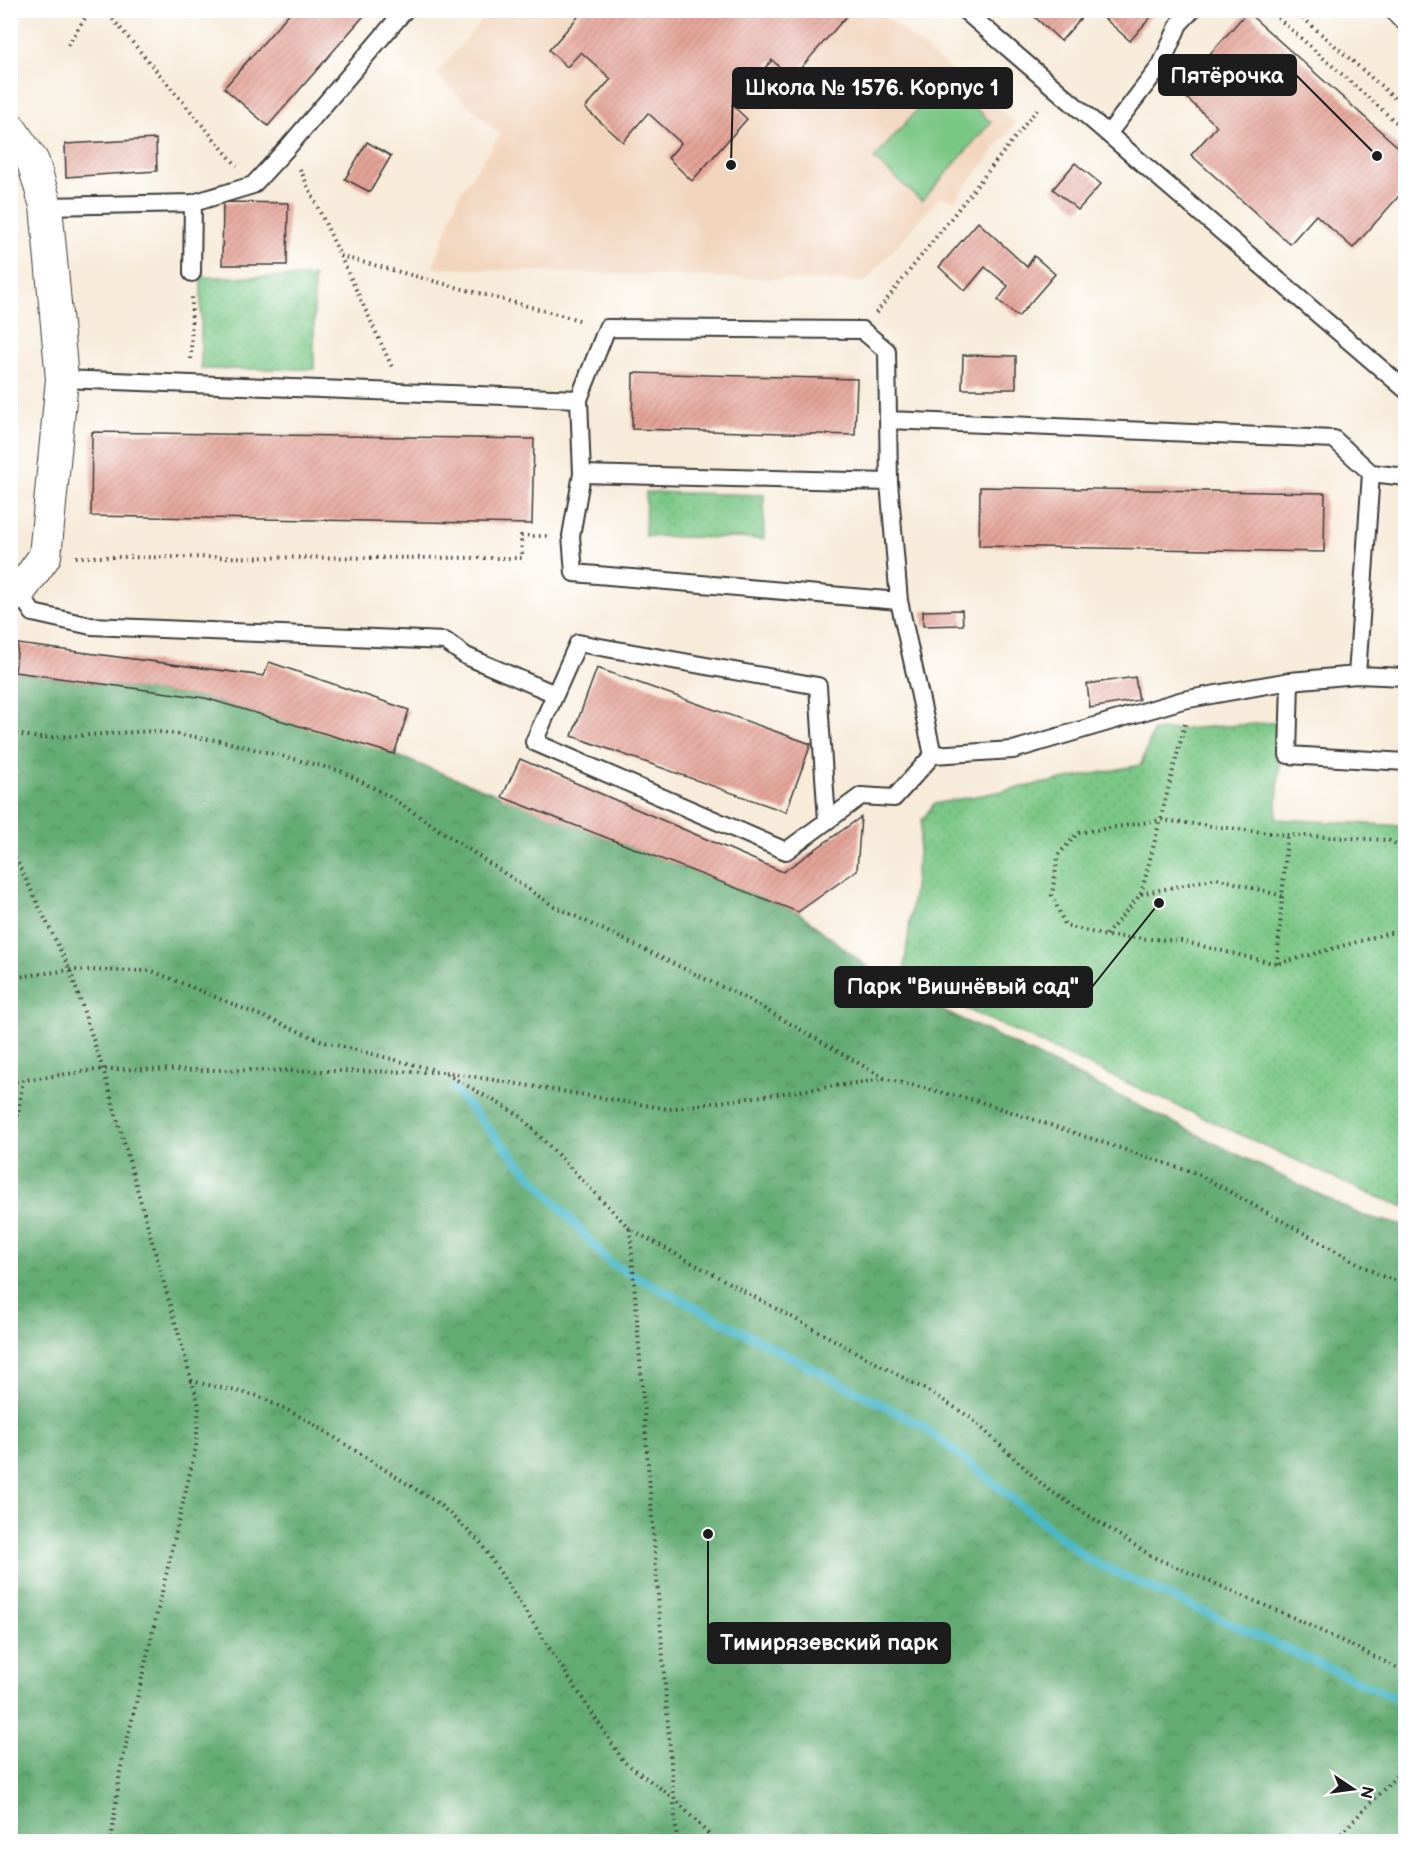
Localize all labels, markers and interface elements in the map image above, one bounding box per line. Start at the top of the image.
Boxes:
callout: Пятёрочка [1159,55,1296,95]
text: Пятёрочка [1170,63,1284,90]
callout: Школа № 1576. Корпус 1 [733,68,1012,108]
text: Школа № 1576. Корпус 1 [745,75,999,102]
callout: Парк "Вишнёвый сад" [835,967,1092,1007]
text: Парк "Вишнёвый сад" [847,974,1079,1001]
callout: Тимирязевский парк [708,1623,950,1663]
text: Тимирязевский парк [720,1630,938,1657]
north arrow [1323,1759,1383,1819]
text: N [1356,1784,1377,1800]

